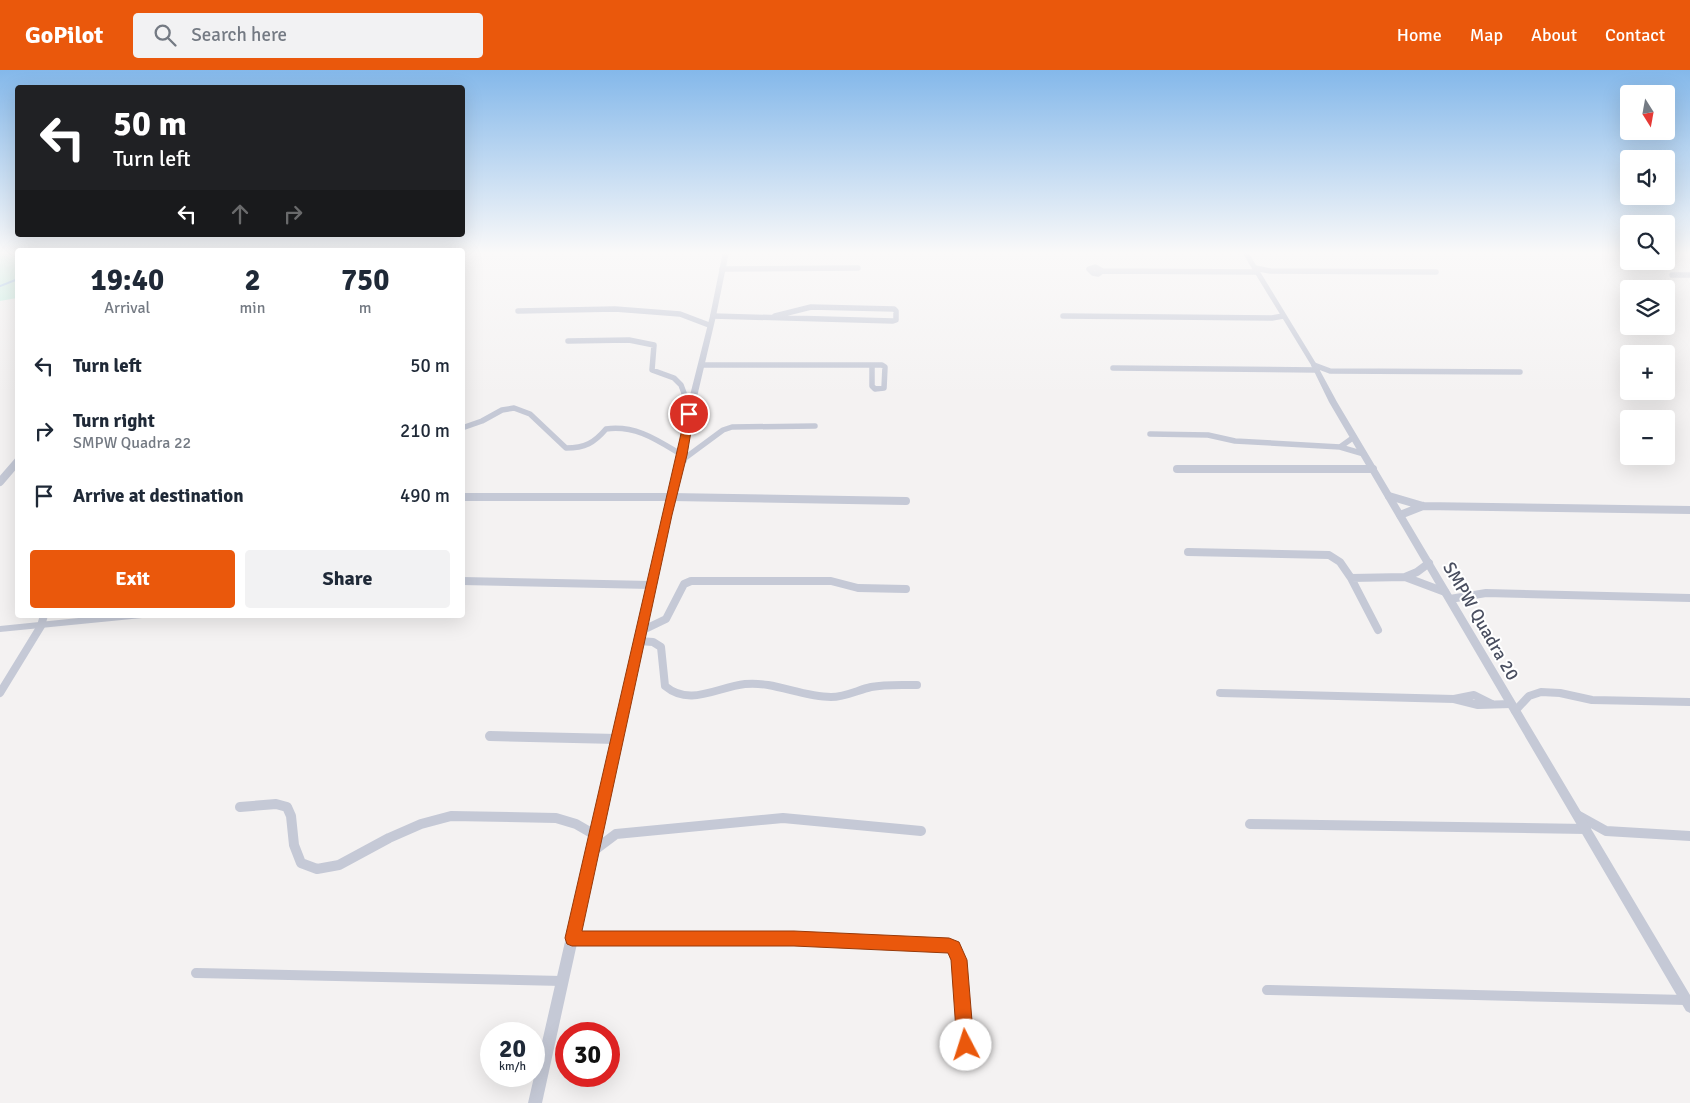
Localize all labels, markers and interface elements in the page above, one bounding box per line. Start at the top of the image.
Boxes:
search box [133,13,483,58]
text: GoPilot [25,20,103,50]
icon: search [151,21,179,49]
text: Search here [191,23,287,47]
text: Home [1397,24,1442,46]
text: Map [1470,24,1503,46]
text: About [1531,24,1577,46]
text: Contact [1605,24,1665,46]
north arrow [1620,85,1675,140]
map controls [1620,85,1675,465]
text: 50 m [113,102,187,145]
icon: left [30,105,95,170]
text: Turn left [113,145,191,172]
button: sound [1620,150,1675,205]
icon: left [173,200,201,228]
icon: ahead [226,200,254,228]
icon: right [279,200,307,228]
button: search [1620,215,1675,270]
text: 19:40 [90,262,164,299]
text: 2 [244,262,261,299]
text: 750 [341,262,389,299]
button: layers [1620,280,1675,335]
text: Arrival [104,298,150,318]
text: min [240,298,265,318]
text: m [359,298,372,318]
button: + [1620,345,1675,400]
icon: left [30,352,58,380]
text: Turn left [73,354,142,378]
text: 50 m [410,354,450,378]
pin [668,393,710,435]
icon: arrive [675,400,703,428]
text: Turn right [73,409,155,433]
button: − [1620,410,1675,465]
icon: right [30,417,58,445]
text: 210 m [400,419,450,443]
text: SMPW Quadra 22 [73,433,191,453]
icon: arrive [30,482,58,510]
text: Arrive at destination [73,484,244,508]
text: 490 m [400,484,450,508]
button: Exit [30,550,235,608]
button: Share [245,550,450,608]
street label: SMPW Quadra 20 [1438,558,1524,684]
position arrow [939,1018,991,1070]
speed limit sign: 30 [555,1022,620,1087]
text: 20 [499,1033,526,1064]
text: km/h [499,1059,526,1074]

